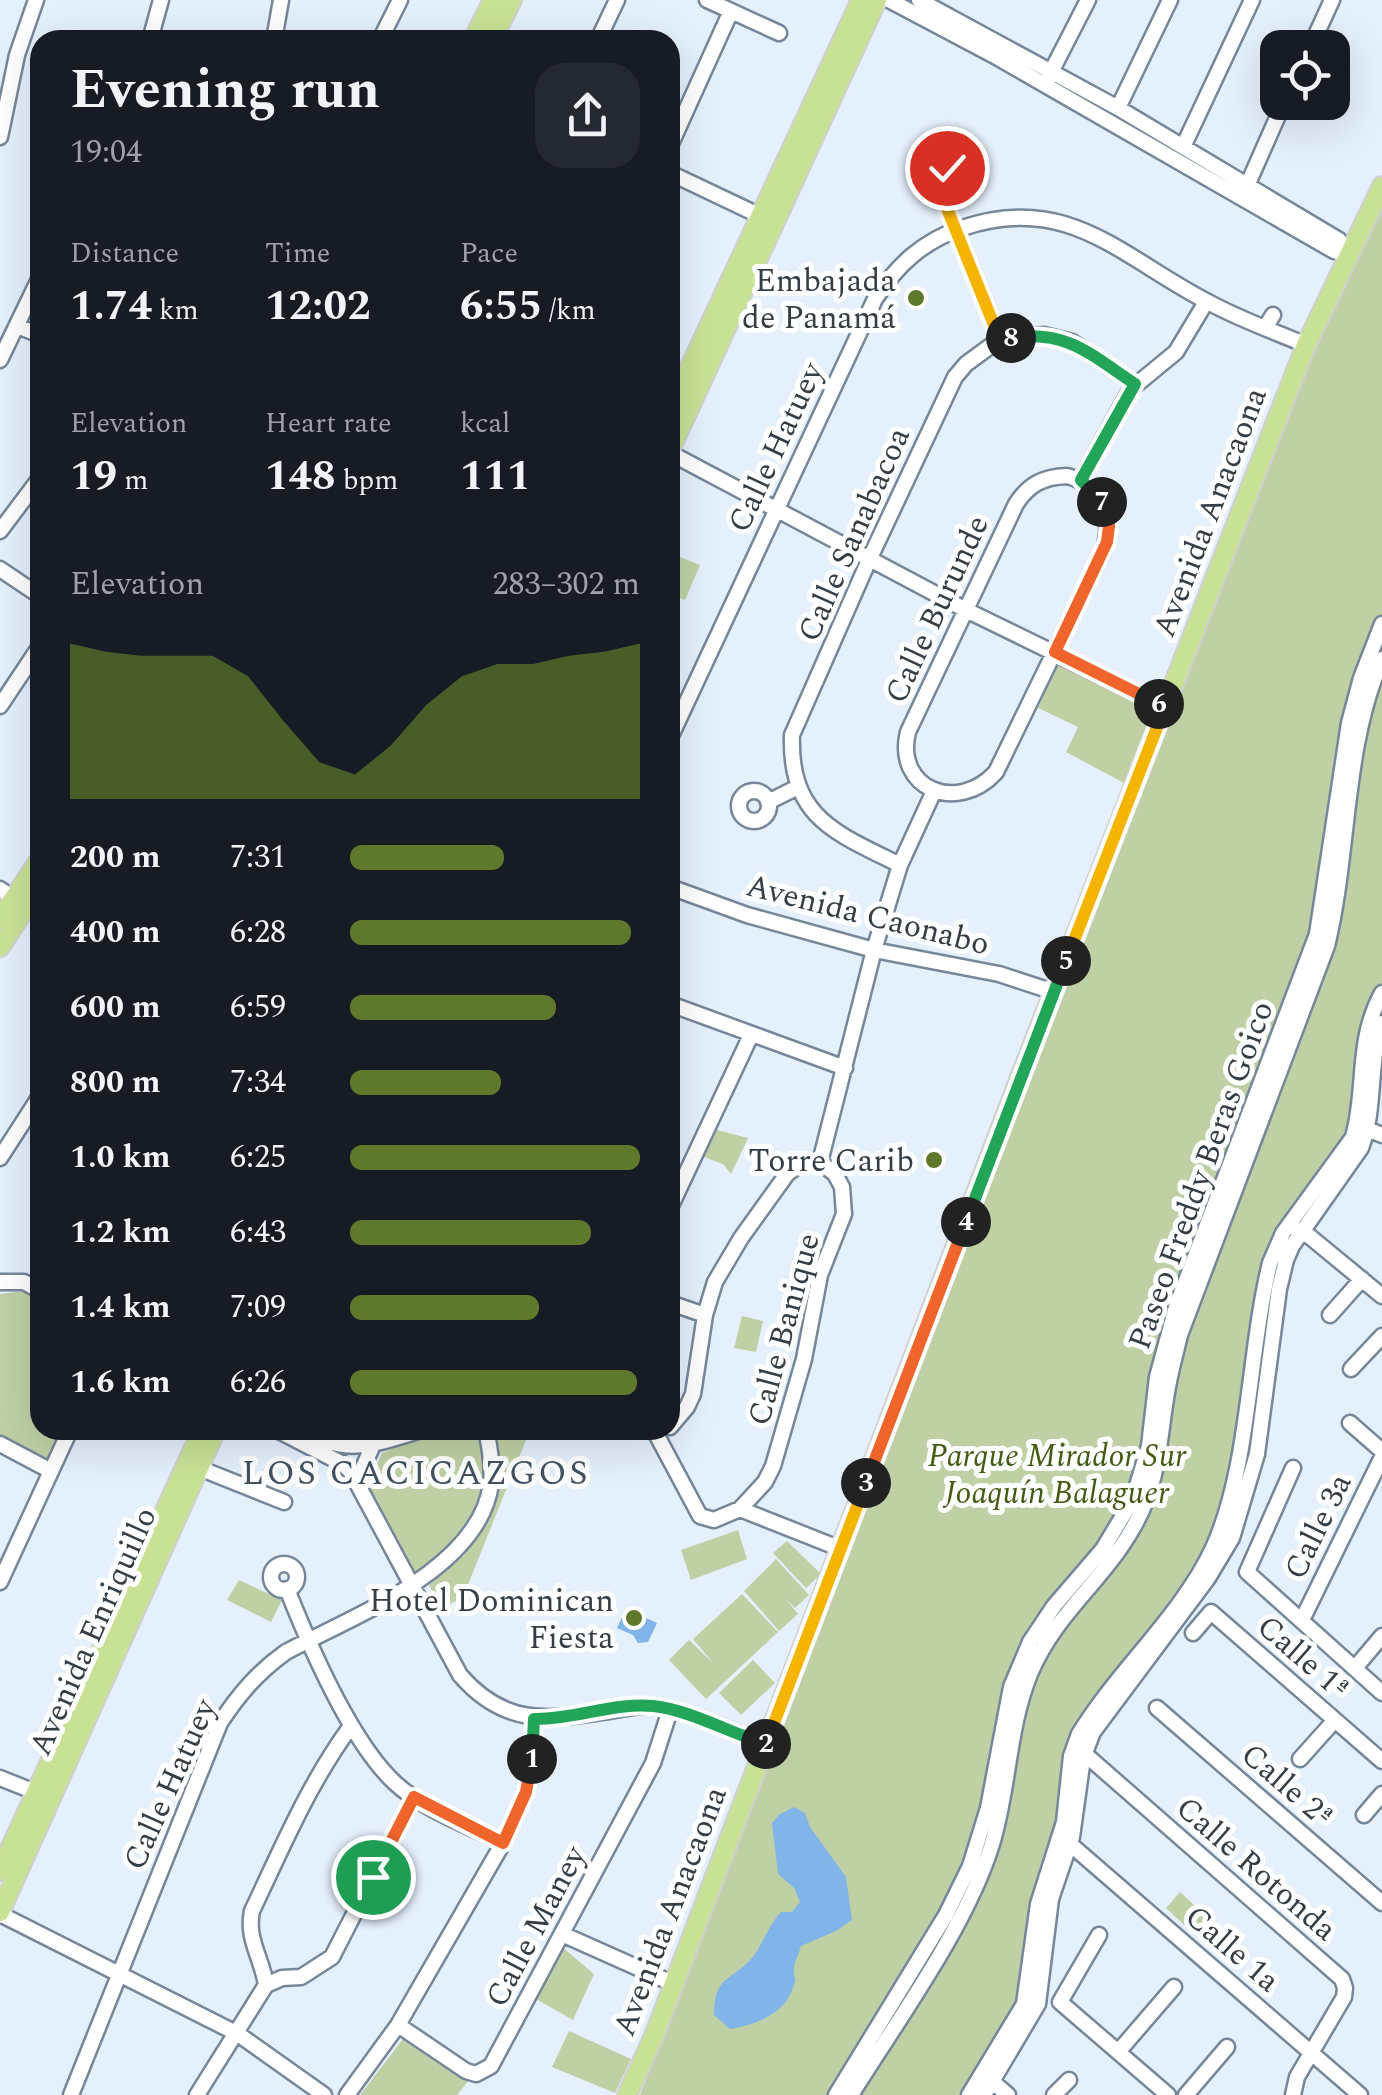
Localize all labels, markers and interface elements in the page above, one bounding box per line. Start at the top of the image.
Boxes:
map controls [1260,30,1350,120]
button: locate [1260,30,1350,120]
text: Evening run [70,49,380,132]
button: share [535,63,640,168]
pin [905,126,990,211]
text: 19:04 [70,128,142,177]
icon: check [920,141,975,196]
text: Distance [70,232,179,275]
text: Time [265,232,330,275]
text: Pace [460,232,518,275]
place label: Embajada de Panamá [742,257,896,343]
text: 1.74 [70,275,152,338]
text: 12:02 [265,275,371,338]
text: 6:55 [460,275,542,338]
marker: Embajada de Panamá [905,287,927,309]
text: km [152,289,199,332]
text: /km [542,289,596,332]
pin: 8 [986,313,1036,363]
text: 8 [1003,316,1019,359]
street label: Calle Hatuey [716,353,838,541]
street label: Avenida Anacaona [1140,380,1281,645]
text: Elevation [70,402,187,445]
text: Heart rate [265,402,392,445]
text: kcal [460,402,510,445]
street label: Calle Sanabacoa [785,419,924,650]
text: 19 [70,445,117,508]
text: 148 [265,445,336,508]
text: 111 [460,445,531,508]
text: m [117,459,148,502]
text: bpm [336,459,398,502]
pin: 7 [1077,477,1127,527]
text: 7 [1094,480,1110,523]
street label: Calle Burunde [872,507,1002,712]
text: Elevation [70,560,204,609]
text: 283–302 m [492,560,640,609]
pin: 6 [1134,679,1184,729]
text: 6 [1151,682,1167,725]
text: 200 m [70,833,161,882]
text: 7:31 [230,833,286,882]
street label: Avenida Caonabo [741,862,994,969]
text: 400 m [70,908,161,957]
text: 6:28 [230,908,286,957]
pin: 5 [1041,936,1091,986]
text: 5 [1058,939,1074,982]
text: 600 m [70,983,161,1032]
text: 6:59 [230,983,286,1032]
street label: Paseo Freddy Beras Goico [1115,994,1287,1357]
text: 800 m [70,1058,161,1107]
text: 7:34 [230,1058,286,1107]
text: 1.0 km [70,1133,171,1182]
text: 6:25 [230,1133,286,1182]
place label: Torre Carib [748,1137,914,1186]
marker: Torre Carib [923,1149,945,1171]
pin: 4 [941,1197,991,1247]
text: 4 [958,1200,974,1243]
text: 1.2 km [70,1208,171,1257]
text: 6:43 [230,1208,286,1257]
street label: Calle Banique [735,1228,834,1431]
text: 1.4 km [70,1283,171,1332]
text: 7:09 [230,1283,286,1332]
text: 1.6 km [70,1358,171,1407]
text: 6:26 [230,1358,286,1407]
park label: Parque Mirador Sur Joaquín Balaguer [928,1432,1187,1518]
district label: LOS CACICAZGOS [242,1447,590,1500]
pin: 3 [841,1458,891,1508]
text: 3 [858,1461,874,1504]
street label: Calle 3a [1272,1465,1365,1588]
street label: Avenida Enriquillo [17,1499,170,1764]
place label: Hotel Dominican Fiesta [369,1577,614,1663]
street label: Calle 1ª [1245,1604,1361,1713]
marker: Hotel Dominican Fiesta [623,1607,645,1629]
street label: Calle Hatuey [111,1690,231,1878]
pin: 2 [741,1719,791,1769]
text: 2 [758,1722,774,1765]
street label: Calle 2ª [1229,1732,1345,1841]
pin: 1 [507,1734,557,1784]
text: 1 [524,1737,540,1780]
street label: Avenida Anacaona [600,1779,741,2044]
street label: Calle Rotonda [1164,1785,1348,1954]
pin [331,1835,416,1920]
street label: Calle Maney [473,1836,600,2016]
icon: arrive [346,1850,401,1905]
street label: Calle 1a [1173,1894,1291,2005]

